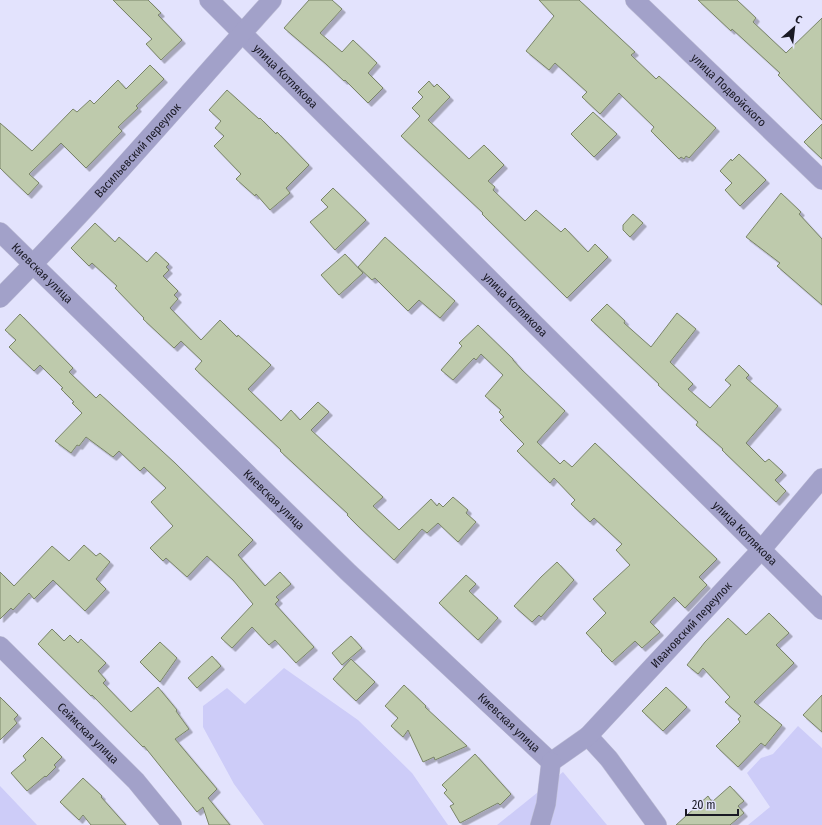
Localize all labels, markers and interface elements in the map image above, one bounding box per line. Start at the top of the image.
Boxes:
north arrow [774,8,814,48]
text: С [793,13,804,27]
street label: улица Котлякова [250,41,321,111]
street label: улица Подвойского [688,51,769,129]
street label: Васильевский переулок [92,100,184,200]
street label: Киевская улица [9,240,76,306]
street label: улица Котлякова [480,270,550,340]
street label: Киевская улица [240,467,308,533]
street label: улица Котлякова [710,498,780,568]
street label: Ивановский переулок [648,579,735,671]
street label: Киевская улица [475,690,543,755]
street label: Сеймская улица [54,700,122,767]
scale bar [686,791,738,817]
text: 20 m [692,798,716,812]

